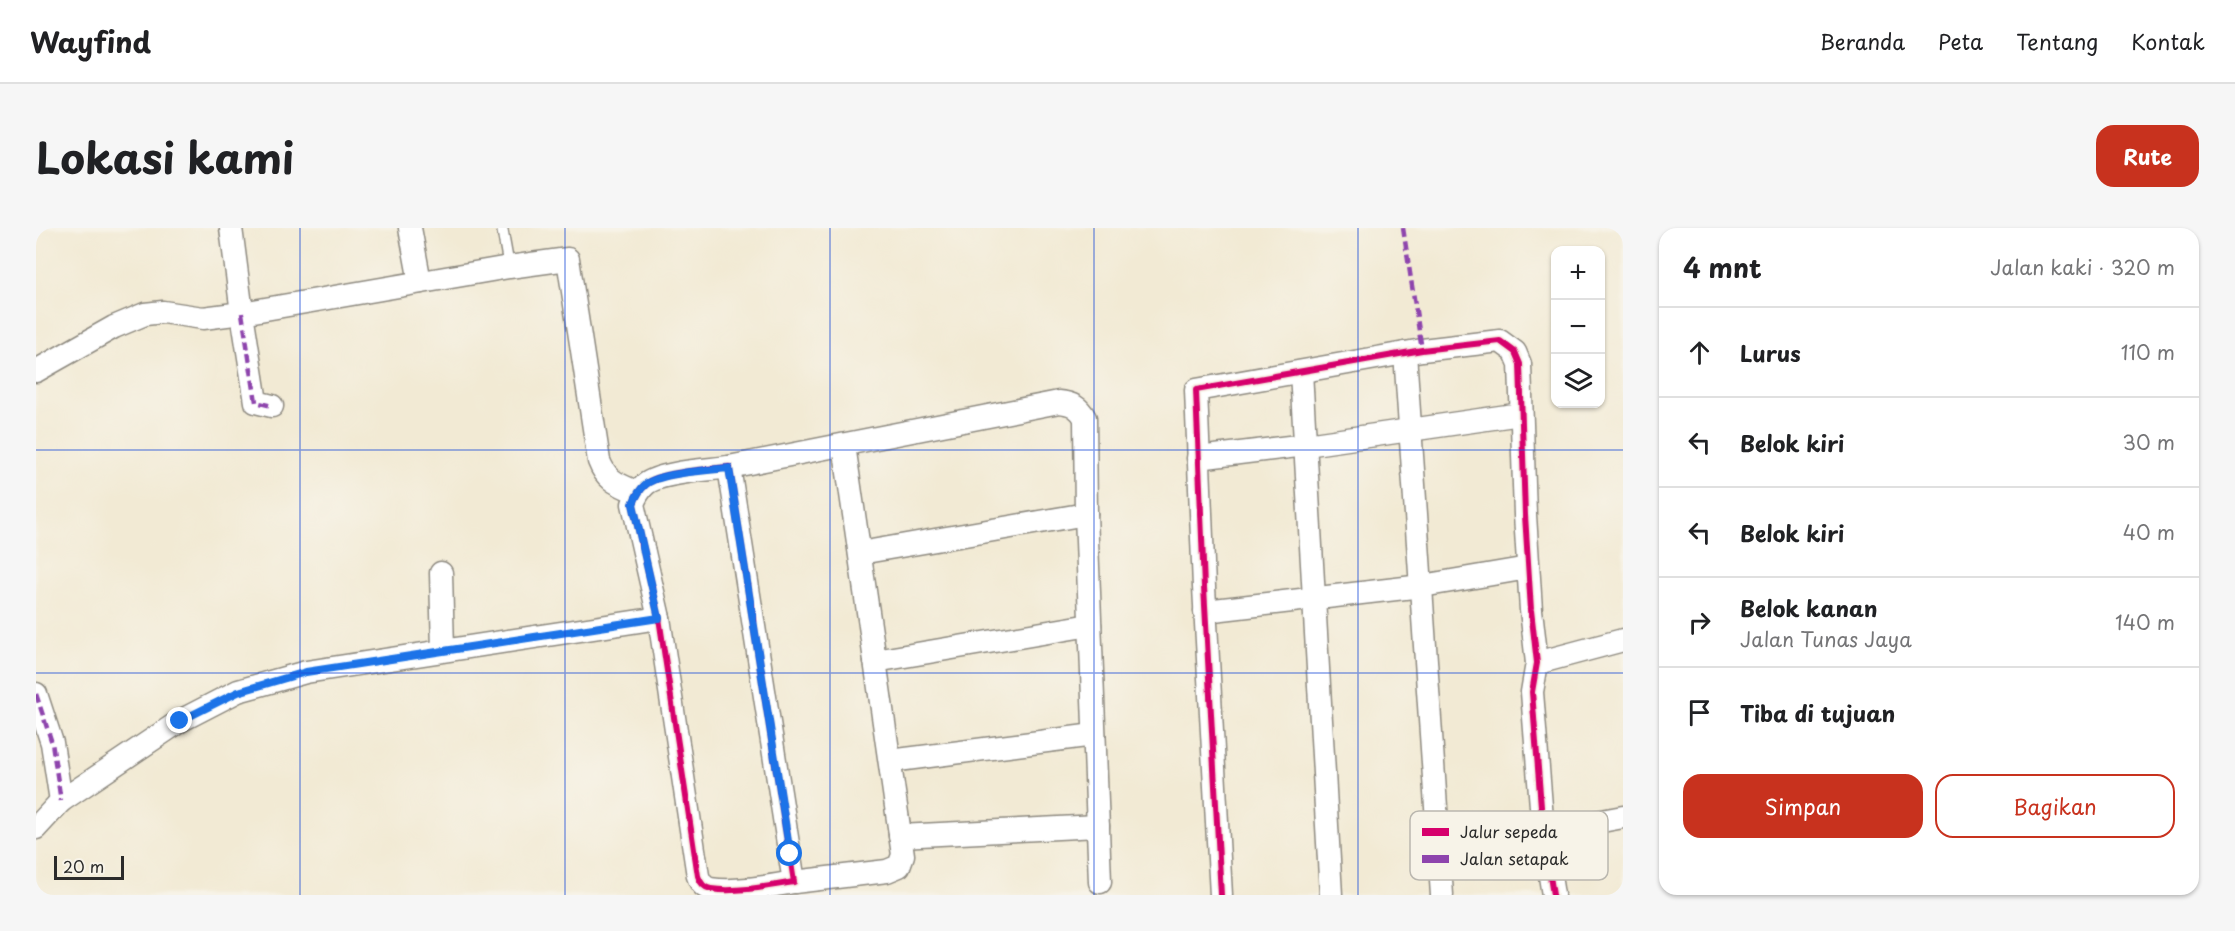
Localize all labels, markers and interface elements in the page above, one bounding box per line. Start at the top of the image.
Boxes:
text: Wayfind [30,20,151,63]
text: Beranda [1820,25,1905,57]
text: Peta [1938,25,1983,57]
text: Tentang [2016,25,2098,57]
text: Kontak [2131,25,2205,57]
text: Lokasi kami [36,125,294,188]
button: Rute [2096,125,2199,187]
map controls [1551,246,1605,408]
button: + [1551,246,1605,300]
text: 4 mnt [1683,248,1762,287]
text: Jalan kaki · 320 m [1990,252,2175,282]
button: − [1551,300,1605,354]
icon: ahead [1683,336,1716,369]
text: Lurus [1740,336,1801,369]
text: 110 m [2121,337,2175,367]
button: layers [1551,354,1605,408]
icon: left [1683,426,1716,459]
text: Belok kiri [1740,426,1844,459]
text: 30 m [2122,427,2175,457]
icon: left [1683,516,1716,549]
text: Belok kiri [1740,516,1844,549]
text: 40 m [2123,517,2175,547]
text: Belok kanan [1740,591,1877,624]
icon: right [1683,606,1716,639]
text: 140 m [2115,607,2175,637]
text: Jalan Tunas Jaya [1740,624,1912,654]
icon: arrive [1683,696,1716,729]
text: Tiba di tujuan [1740,696,1895,729]
route end [166,707,192,733]
button: Simpan [1683,774,1923,838]
button: Bagikan [1935,774,2175,838]
legend [1410,811,1608,880]
text: Jalur sepeda [1460,819,1558,843]
route start [776,840,802,866]
text: Jalan setapak [1460,846,1569,870]
scale bar [54,853,124,880]
text: 20 m [63,854,104,878]

